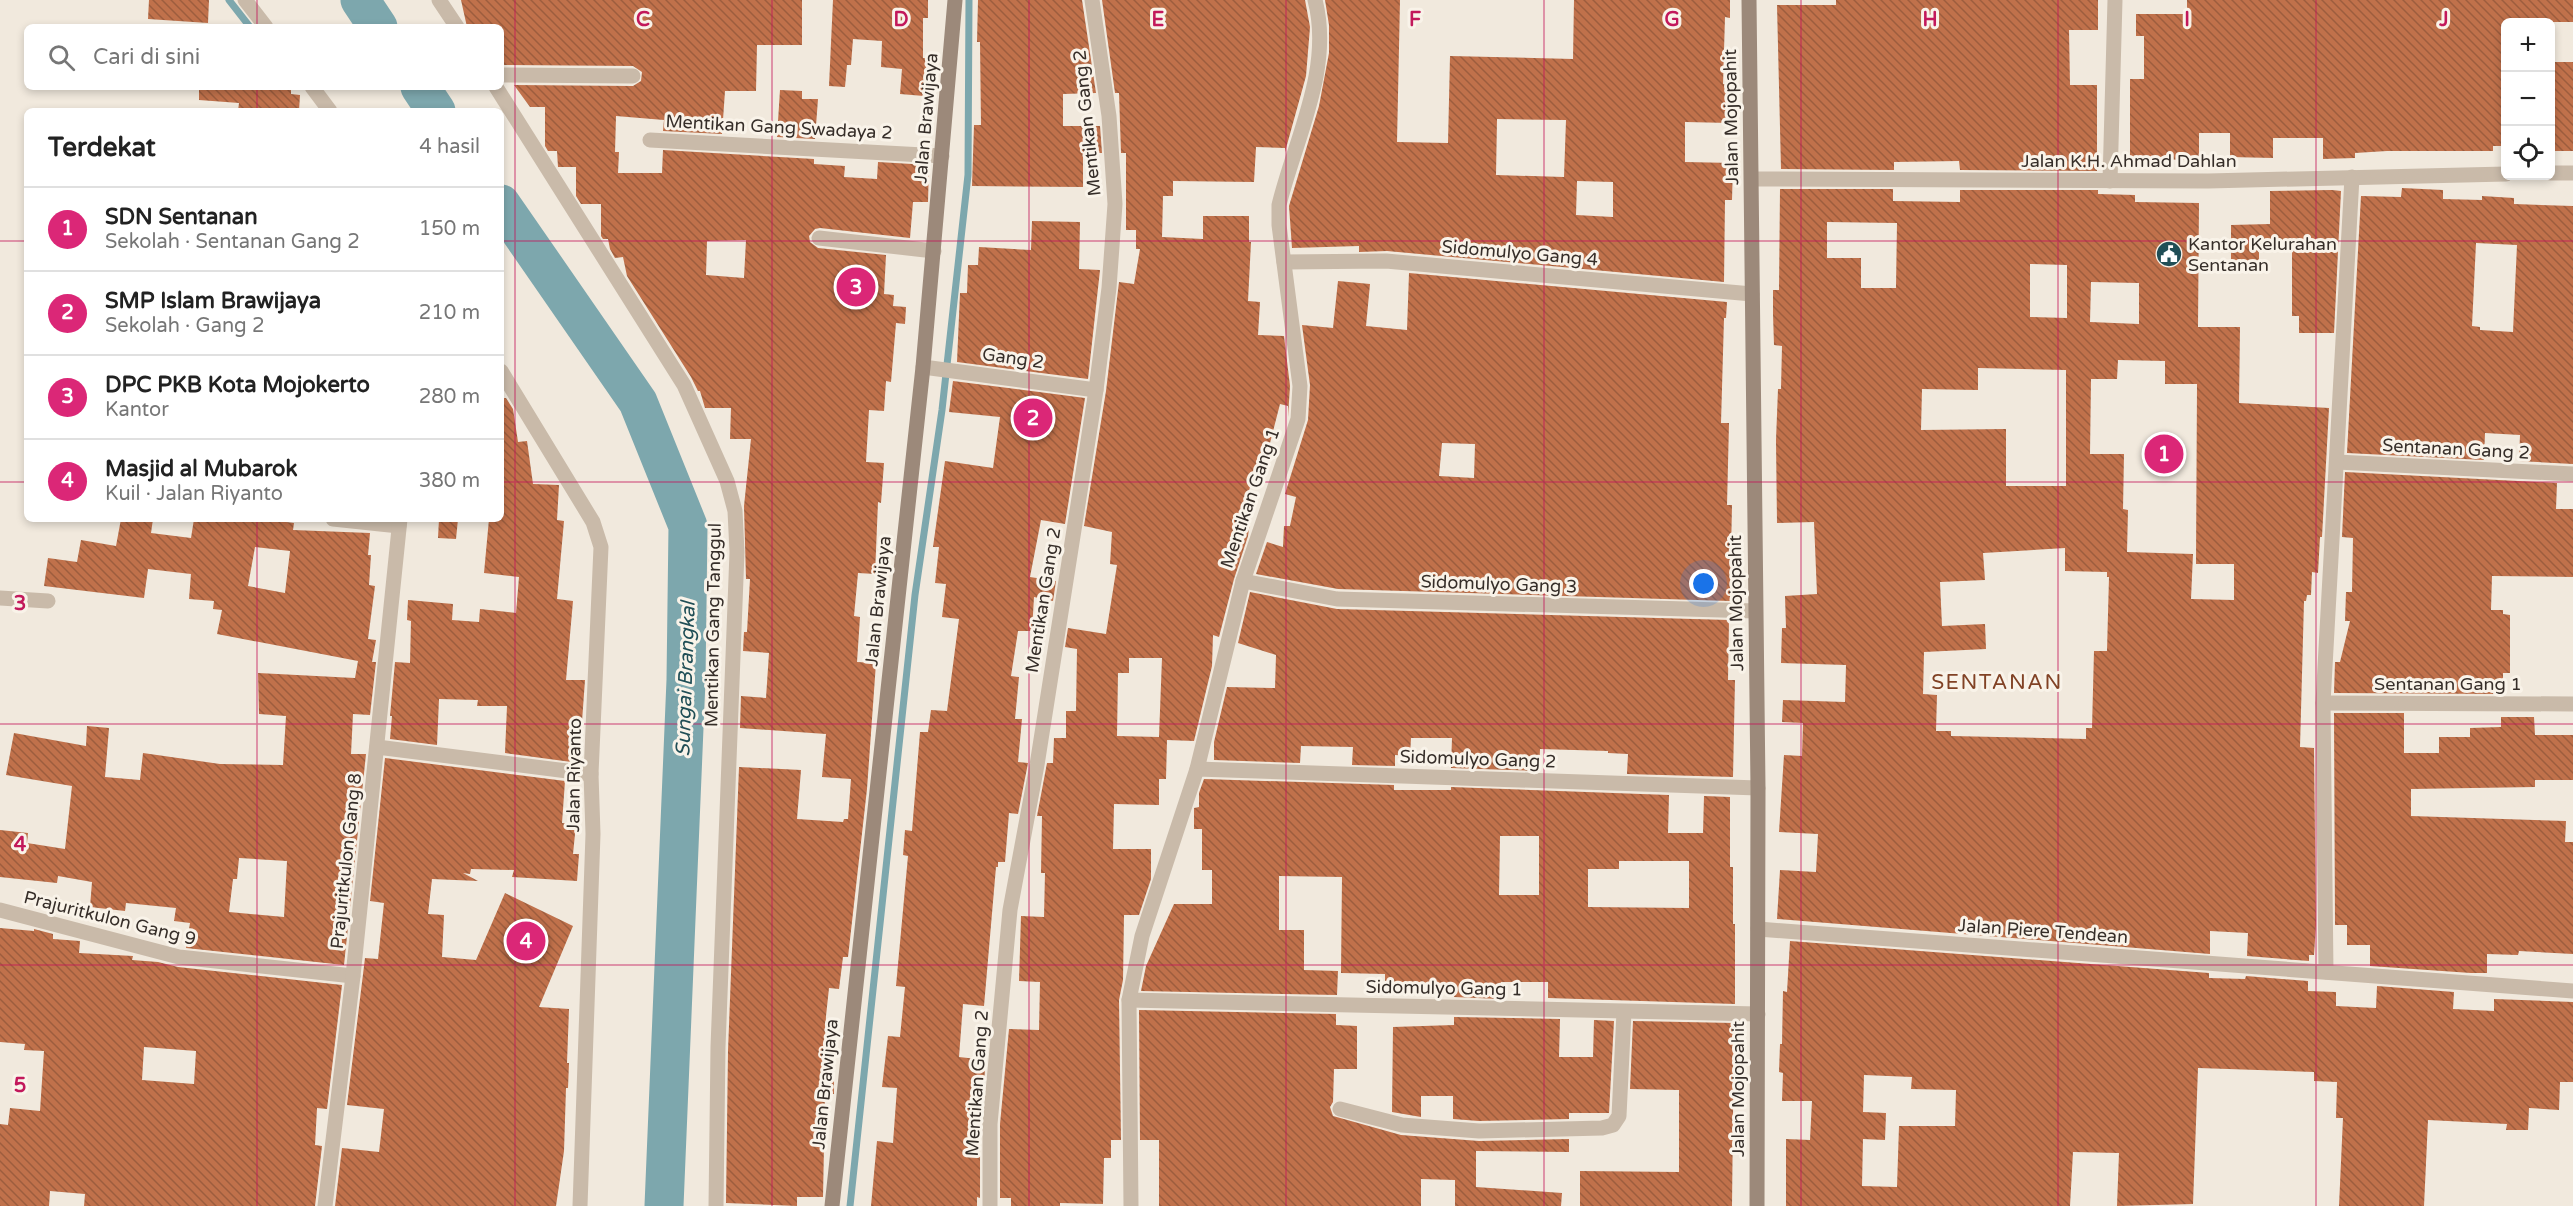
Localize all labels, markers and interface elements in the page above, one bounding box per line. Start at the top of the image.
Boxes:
text: C [636,8,650,32]
text: D [893,8,909,32]
text: E [1152,8,1165,32]
text: F [1409,8,1421,32]
text: G [1664,8,1680,32]
text: H [1922,8,1938,32]
text: I [2184,8,2190,32]
text: J [2438,8,2449,32]
map controls [2501,18,2555,180]
button: + [2501,18,2555,72]
search box [24,24,504,90]
icon: search [45,41,78,74]
text: Cari di sini [93,44,200,70]
street label: Mentikan Gang 2 [1068,49,1106,197]
street label: Jalan Mojopahit [1719,49,1743,185]
street label: Jalan Brawijaya [909,52,943,184]
button: − [2501,72,2555,126]
street label: Mentikan Gang Swadaya 2 [665,110,893,144]
button: locate [2501,126,2555,180]
text: Terdekat [48,132,156,163]
text: 4 hasil [419,135,480,159]
street label: Jalan K.H. Ahmad Dahlan [2021,150,2237,172]
text: SDN Sentanan [105,204,258,230]
text: 1 [61,217,74,241]
text: 150 m [419,217,480,241]
text: Sekolah · Sentanan Gang 2 [105,230,360,254]
place label: Kantor Kelurahan Sentanan [2188,233,2337,276]
street label: Sidomulyo Gang 4 [1441,235,1599,271]
public building icon: Kantor Kelurahan Sentanan [2154,239,2184,269]
pin: 3 [836,264,876,310]
text: SMP Islam Brawijaya [105,288,321,314]
text: 2 [61,301,74,325]
text: 210 m [419,301,480,325]
text: Sekolah · Gang 2 [105,314,264,338]
street label: Gang 2 [981,343,1045,373]
text: DPC PKB Kota Mojokerto [105,372,370,398]
text: 3 [61,385,74,409]
text: 280 m [419,385,480,409]
pin: 2 [1014,396,1052,440]
text: Kantor [105,398,169,422]
street label: Mentikan Gang 1 [1216,425,1284,571]
pin: 1 [2144,432,2184,476]
street label: Sentanan Gang 2 [2382,434,2530,464]
text: Masjid al Mubarok [105,456,297,482]
text: 4 [61,469,74,493]
text: 380 m [419,469,480,493]
text: Kuil · Jalan Riyanto [105,482,283,506]
street label: Mentikan Gang Tanggul [700,523,726,727]
street label: Mentikan Gang 2 [1021,526,1065,674]
street label: Jalan Brawijaya [860,535,896,667]
street label: Jalan Mojopahit [1724,535,1748,671]
your location [1689,569,1718,598]
street label: Sidomulyo Gang 3 [1420,570,1578,598]
text: 3 [14,592,26,616]
water label: Sungai Brangkal [671,599,701,757]
district label: SENTANAN [1931,670,2063,695]
street label: Sentanan Gang 1 [2374,673,2522,695]
street label: Jalan Riyanto [562,718,586,832]
street label: Sidomulyo Gang 2 [1399,745,1557,773]
street label: Prajuritkulon Gang 8 [326,772,366,950]
text: 4 [14,833,27,857]
street label: Prajuritkulon Gang 9 [22,886,198,950]
street label: Jalan Piere Tendean [1957,914,2129,948]
pin: 4 [506,918,546,964]
street label: Sidomulyo Gang 1 [1365,976,1523,1000]
street label: Mentikan Gang 2 [961,1009,993,1157]
street label: Jalan Brawijaya [807,1018,843,1150]
street label: Jalan Mojopahit [1727,1021,1749,1157]
text: 5 [14,1074,26,1098]

